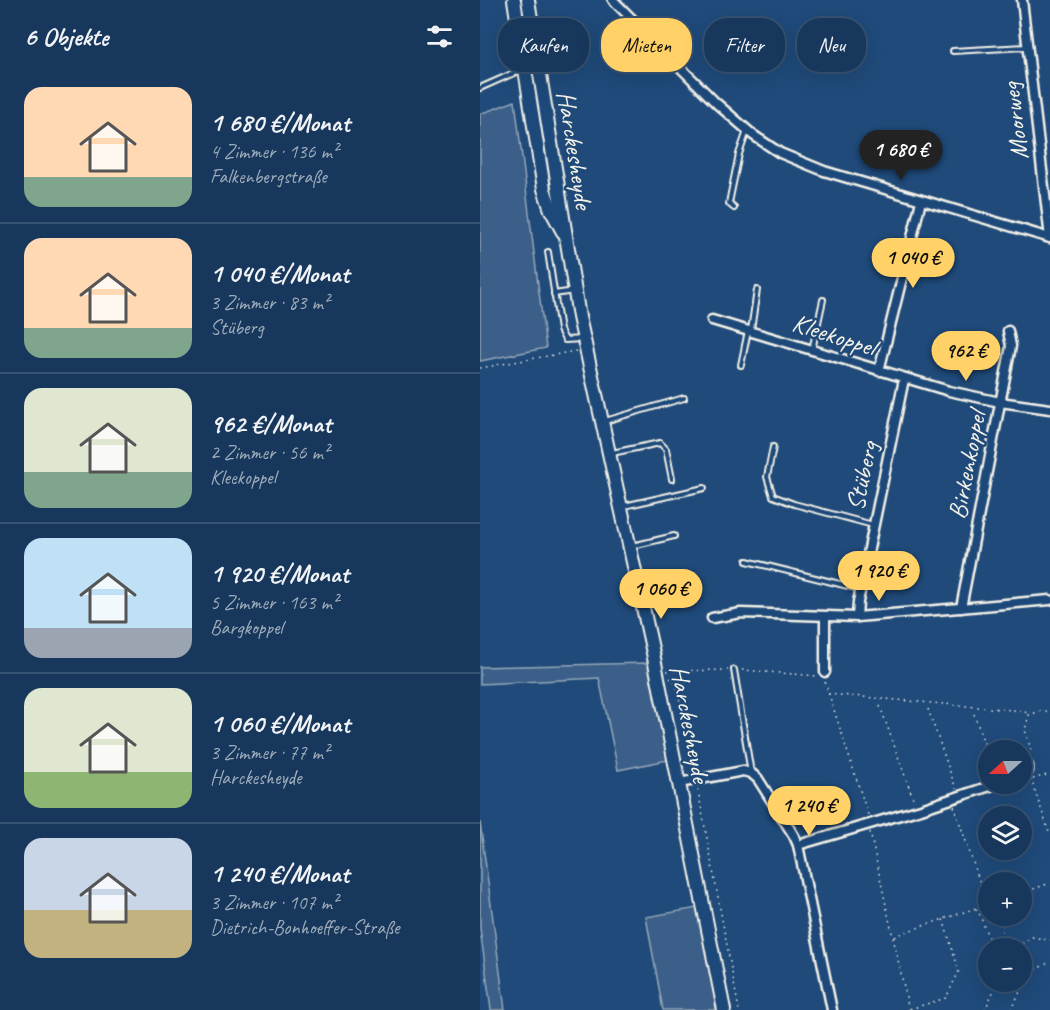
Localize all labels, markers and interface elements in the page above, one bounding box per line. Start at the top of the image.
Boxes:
chip: Kaufen [498,18,589,72]
chip: Mieten [601,18,692,72]
chip: Filter [704,18,785,72]
chip: Neu [797,18,866,72]
text: 6 Objekte [24,20,108,53]
icon: filters [423,20,456,53]
street label: Moorweg [994,79,1036,162]
street label: Harckesheyde [549,89,601,214]
text: 1 680 €/Monat [210,106,350,139]
icon: home [72,111,144,183]
pin: 1 680 € [846,130,956,181]
text: 1 680 € [873,137,929,162]
text: 4 Zimmer · 136 m² [210,139,338,164]
text: Falkenbergstraße [210,164,327,189]
pin: 1 040 € [858,238,968,289]
text: 1 040 € [886,245,940,270]
text: 1 040 €/Monat [210,257,349,290]
icon: home [72,262,144,334]
text: 3 Zimmer · 83 m² [210,290,329,315]
street label: Kleekoppel [788,306,884,365]
text: Stüberg [210,315,264,340]
pin: 962 € [924,331,1008,382]
text: 962 € [945,338,987,363]
street label: Birkenkoppel [940,404,994,522]
text: 962 €/Monat [210,407,331,440]
icon: home [72,412,144,484]
street label: Stüberg [839,437,886,514]
text: 2 Zimmer · 56 m² [210,440,329,465]
text: Kleekoppel [210,465,276,490]
pin: 1 920 € [824,551,934,602]
text: 1 920 €/Monat [210,557,349,590]
text: 1 920 € [852,558,906,583]
icon: home [72,562,144,634]
pin: 1 060 € [606,569,716,620]
text: 1 060 € [633,576,689,601]
text: 5 Zimmer · 163 m² [210,590,338,615]
text: Bargkoppel [210,615,283,640]
street label: Harckesheyde [662,662,718,788]
text: 1 060 €/Monat [210,707,350,740]
icon: home [72,712,144,784]
text: 3 Zimmer · 77 m² [210,740,329,765]
north arrow [978,740,1032,794]
map controls [978,740,1032,992]
text: Harckesheyde [210,765,302,790]
pin: 1 240 € [754,786,864,837]
text: 1 240 € [782,793,836,818]
button: layers [978,806,1032,860]
text: 1 240 €/Monat [210,857,349,890]
icon: home [72,862,144,934]
button: + [978,872,1032,926]
text: 3 Zimmer · 107 m² [210,890,338,915]
text: Dietrich-Bonhoeffer-Straße [210,915,399,940]
button: − [978,938,1032,992]

